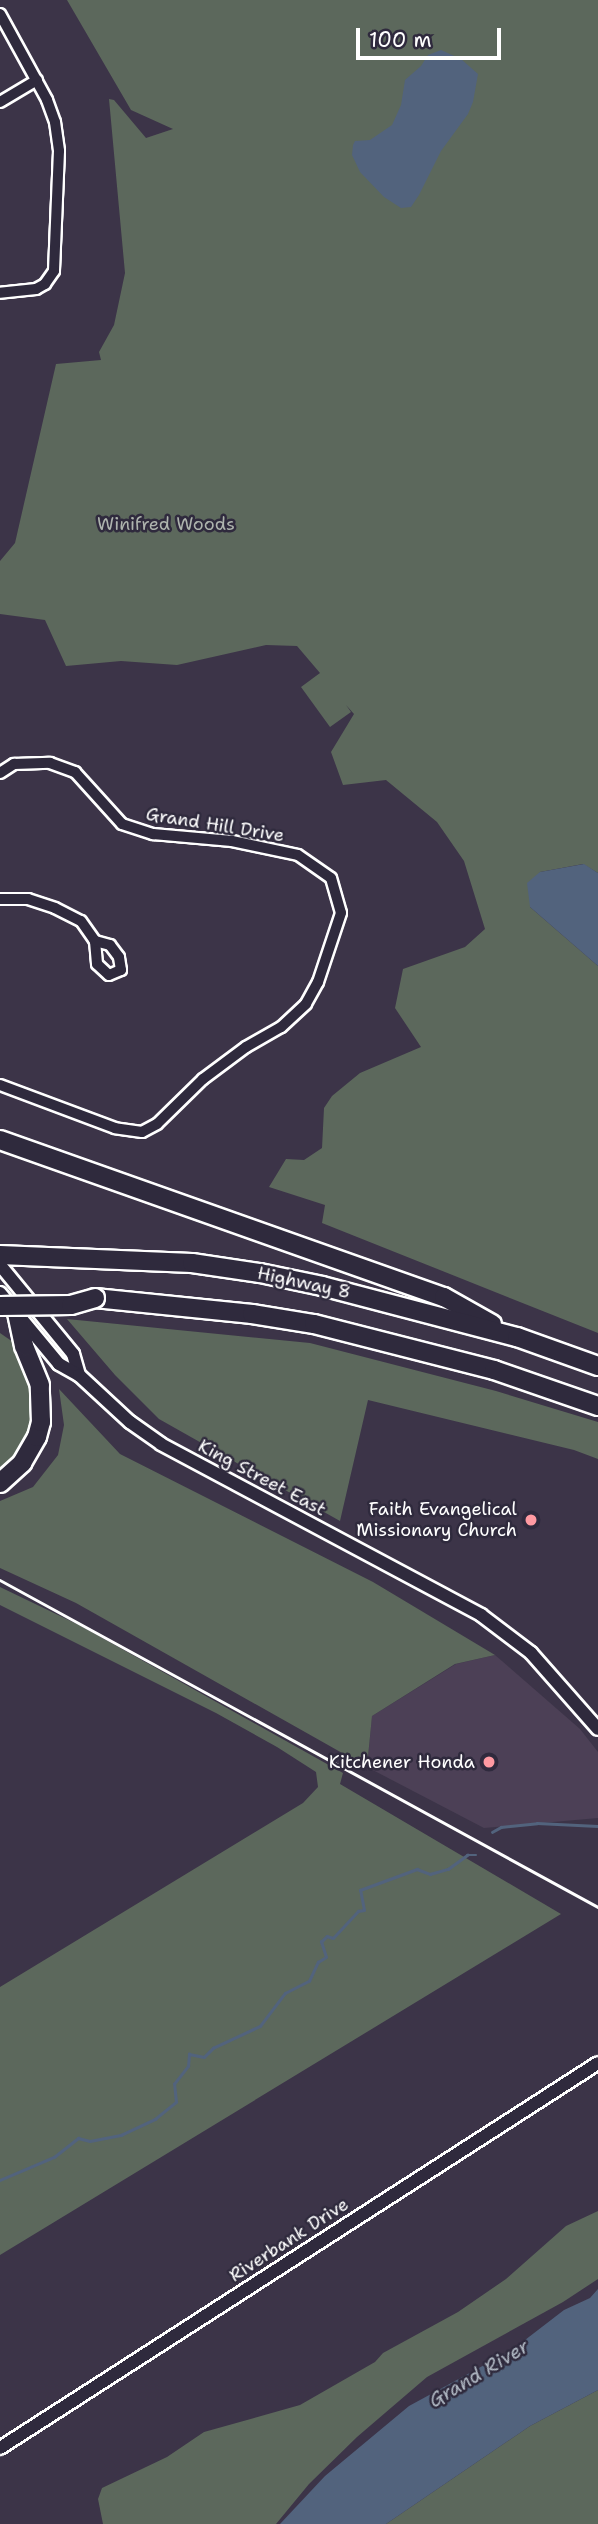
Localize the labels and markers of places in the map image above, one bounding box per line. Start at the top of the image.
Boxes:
place label: Faith Evangelical Missionary Church [356,1499,517,1542]
marker: Faith Evangelical Missionary Church [523,1512,539,1528]
place label: Kitchener Honda [329,1751,475,1773]
marker: Kitchener Honda [481,1754,497,1770]

